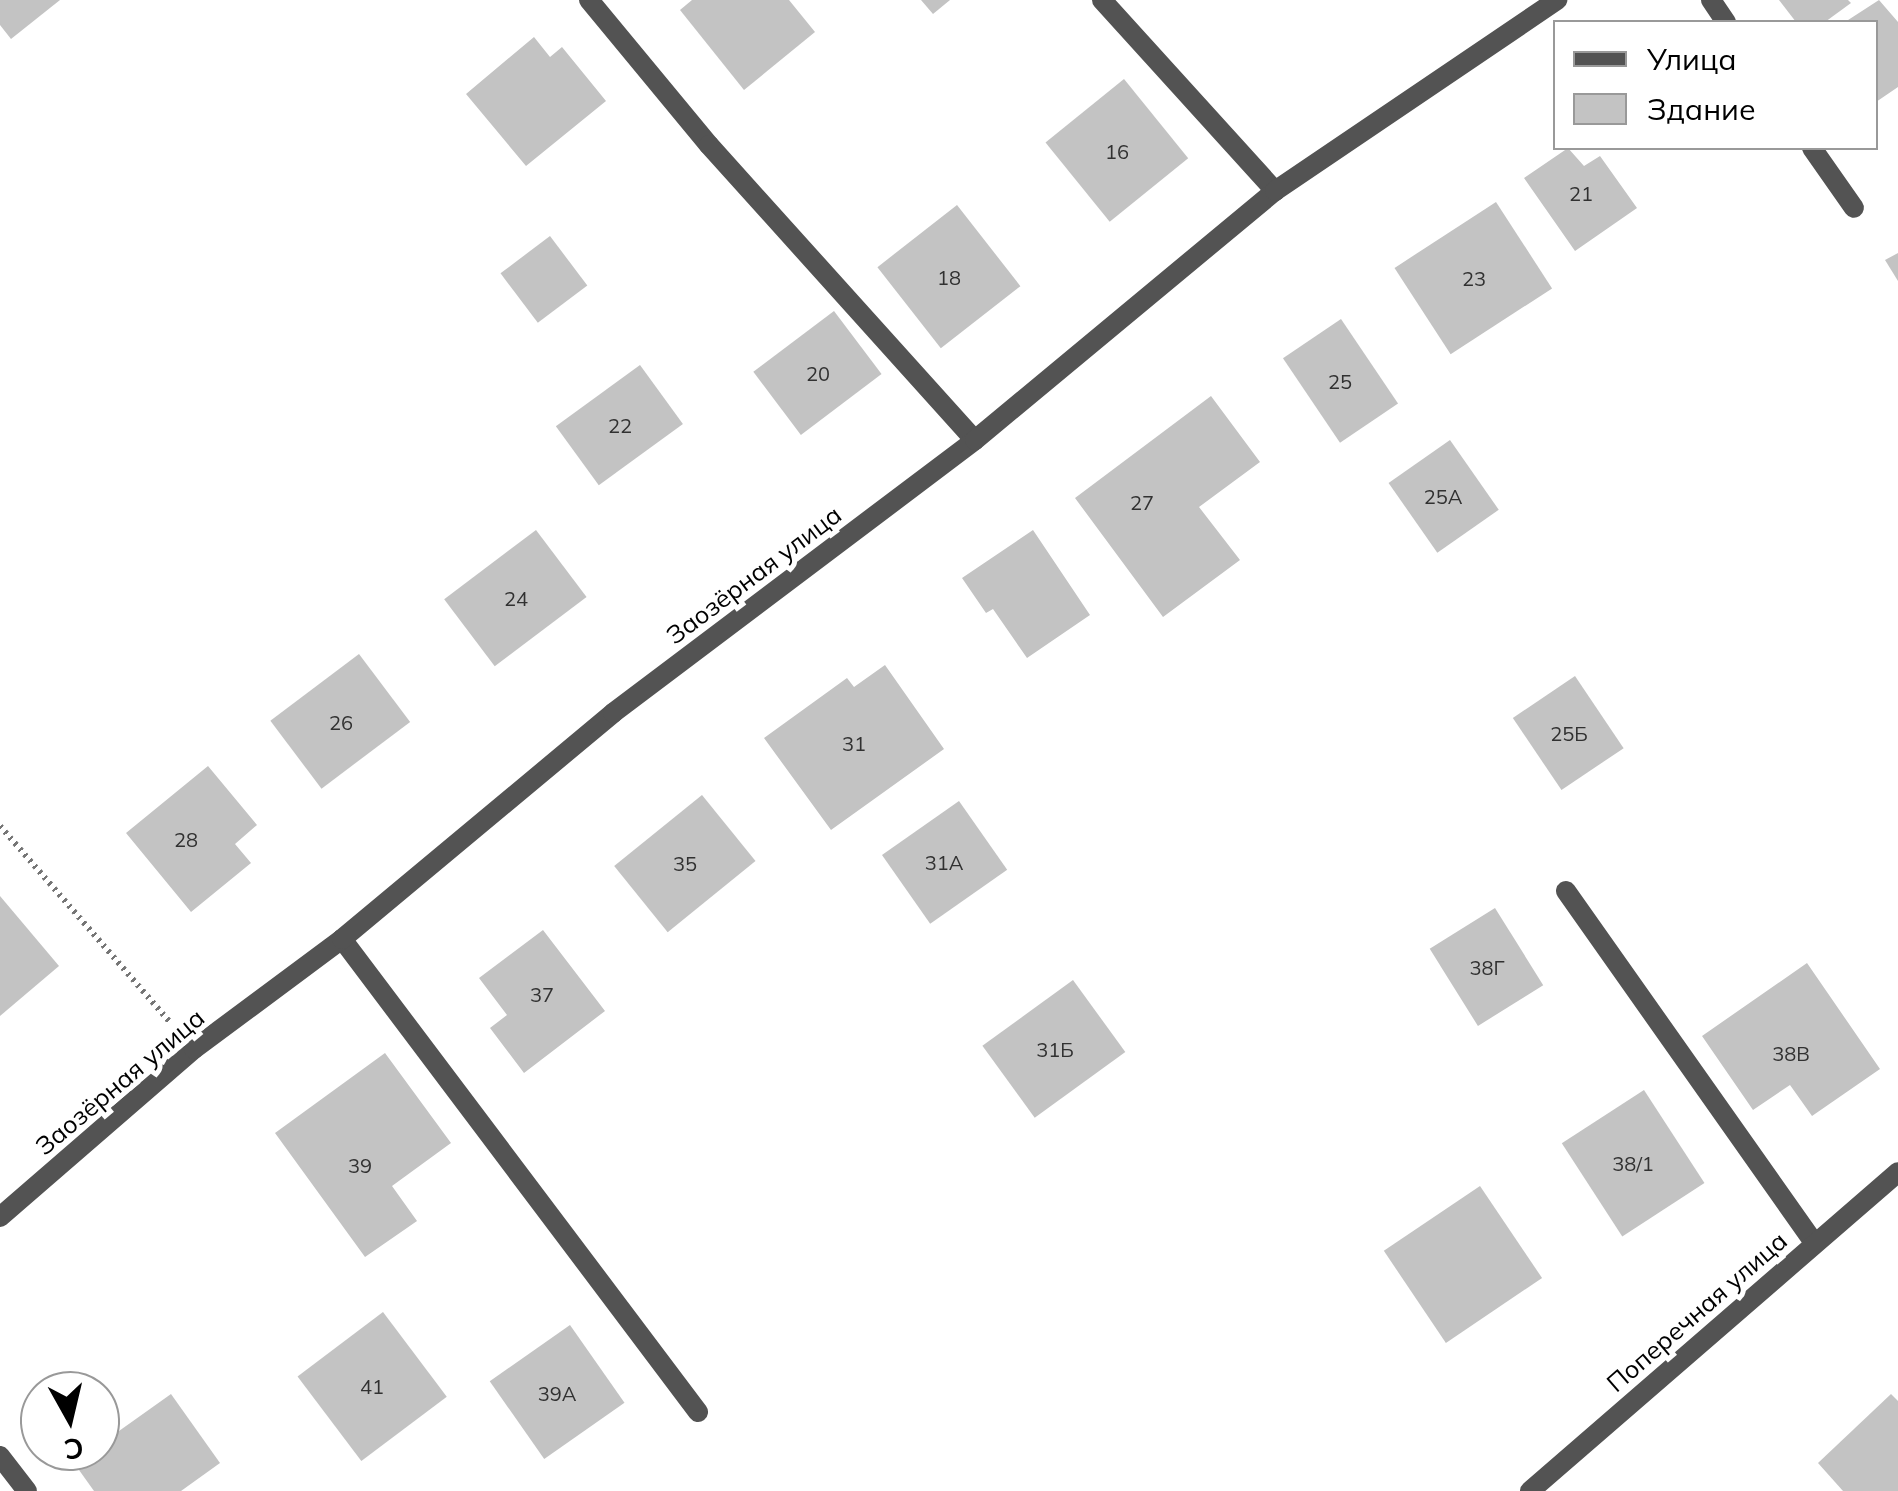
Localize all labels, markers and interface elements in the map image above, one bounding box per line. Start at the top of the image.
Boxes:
legend [1553,20,1878,150]
text: Улица [1647,40,1737,78]
text: Здание [1647,90,1756,128]
house number: 16 [1105,139,1129,163]
house number: 21 [1569,181,1593,205]
house number: 18 [937,265,961,289]
house number: 23 [1462,266,1486,290]
house number: 20 [806,361,830,385]
house number: 25 [1328,369,1352,393]
house number: 22 [608,413,632,437]
house number: 25А [1424,484,1462,508]
house number: 27 [1130,490,1154,514]
street label: Заозёрная улица [661,499,847,651]
house number: 24 [504,586,528,610]
house number: 26 [329,710,353,734]
house number: 25Б [1550,721,1588,745]
house number: 31 [842,731,866,755]
house number: 28 [174,827,198,851]
house number: 31А [925,850,963,874]
house number: 35 [673,851,697,875]
house number: 38Г [1469,955,1505,979]
house number: 37 [530,982,554,1006]
street label: Заозёрная улица [29,1003,211,1161]
house number: 31Б [1036,1037,1074,1061]
house number: 38В [1772,1041,1810,1065]
house number: 38/1 [1612,1151,1654,1175]
house number: 39 [348,1153,372,1177]
street label: Поперечная улица [1601,1226,1793,1398]
north arrow [20,1371,120,1471]
house number: 41 [360,1374,384,1398]
house number: 39А [538,1381,576,1405]
text: С [62,1431,86,1468]

